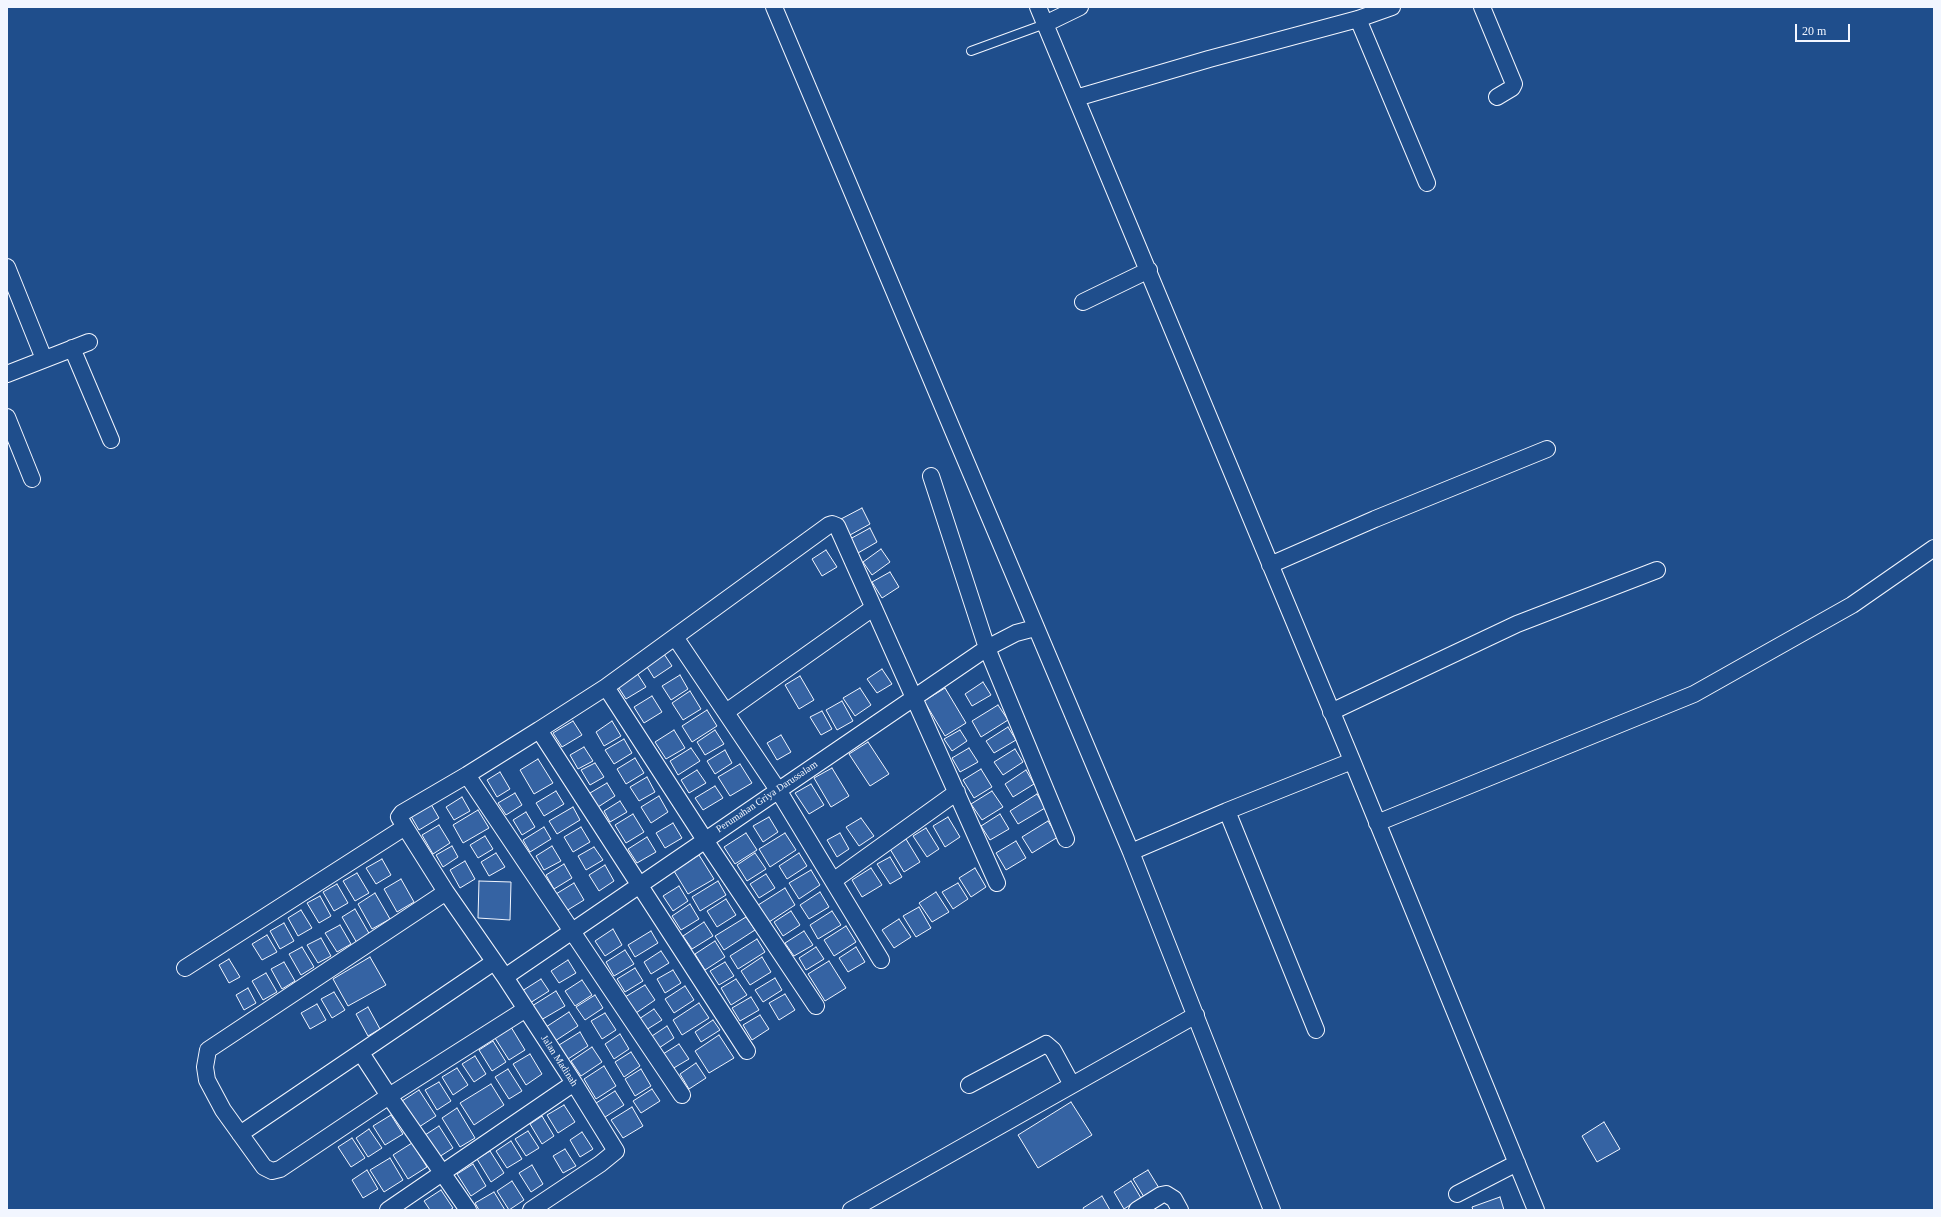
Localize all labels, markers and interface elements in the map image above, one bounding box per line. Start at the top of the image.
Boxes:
scale bar [1797,16,1852,42]
text: 20 m [1802,24,1826,38]
street label: Perumahan Griya Darussalam [714,758,820,836]
street label: Jalan Madinah [538,1033,580,1089]

